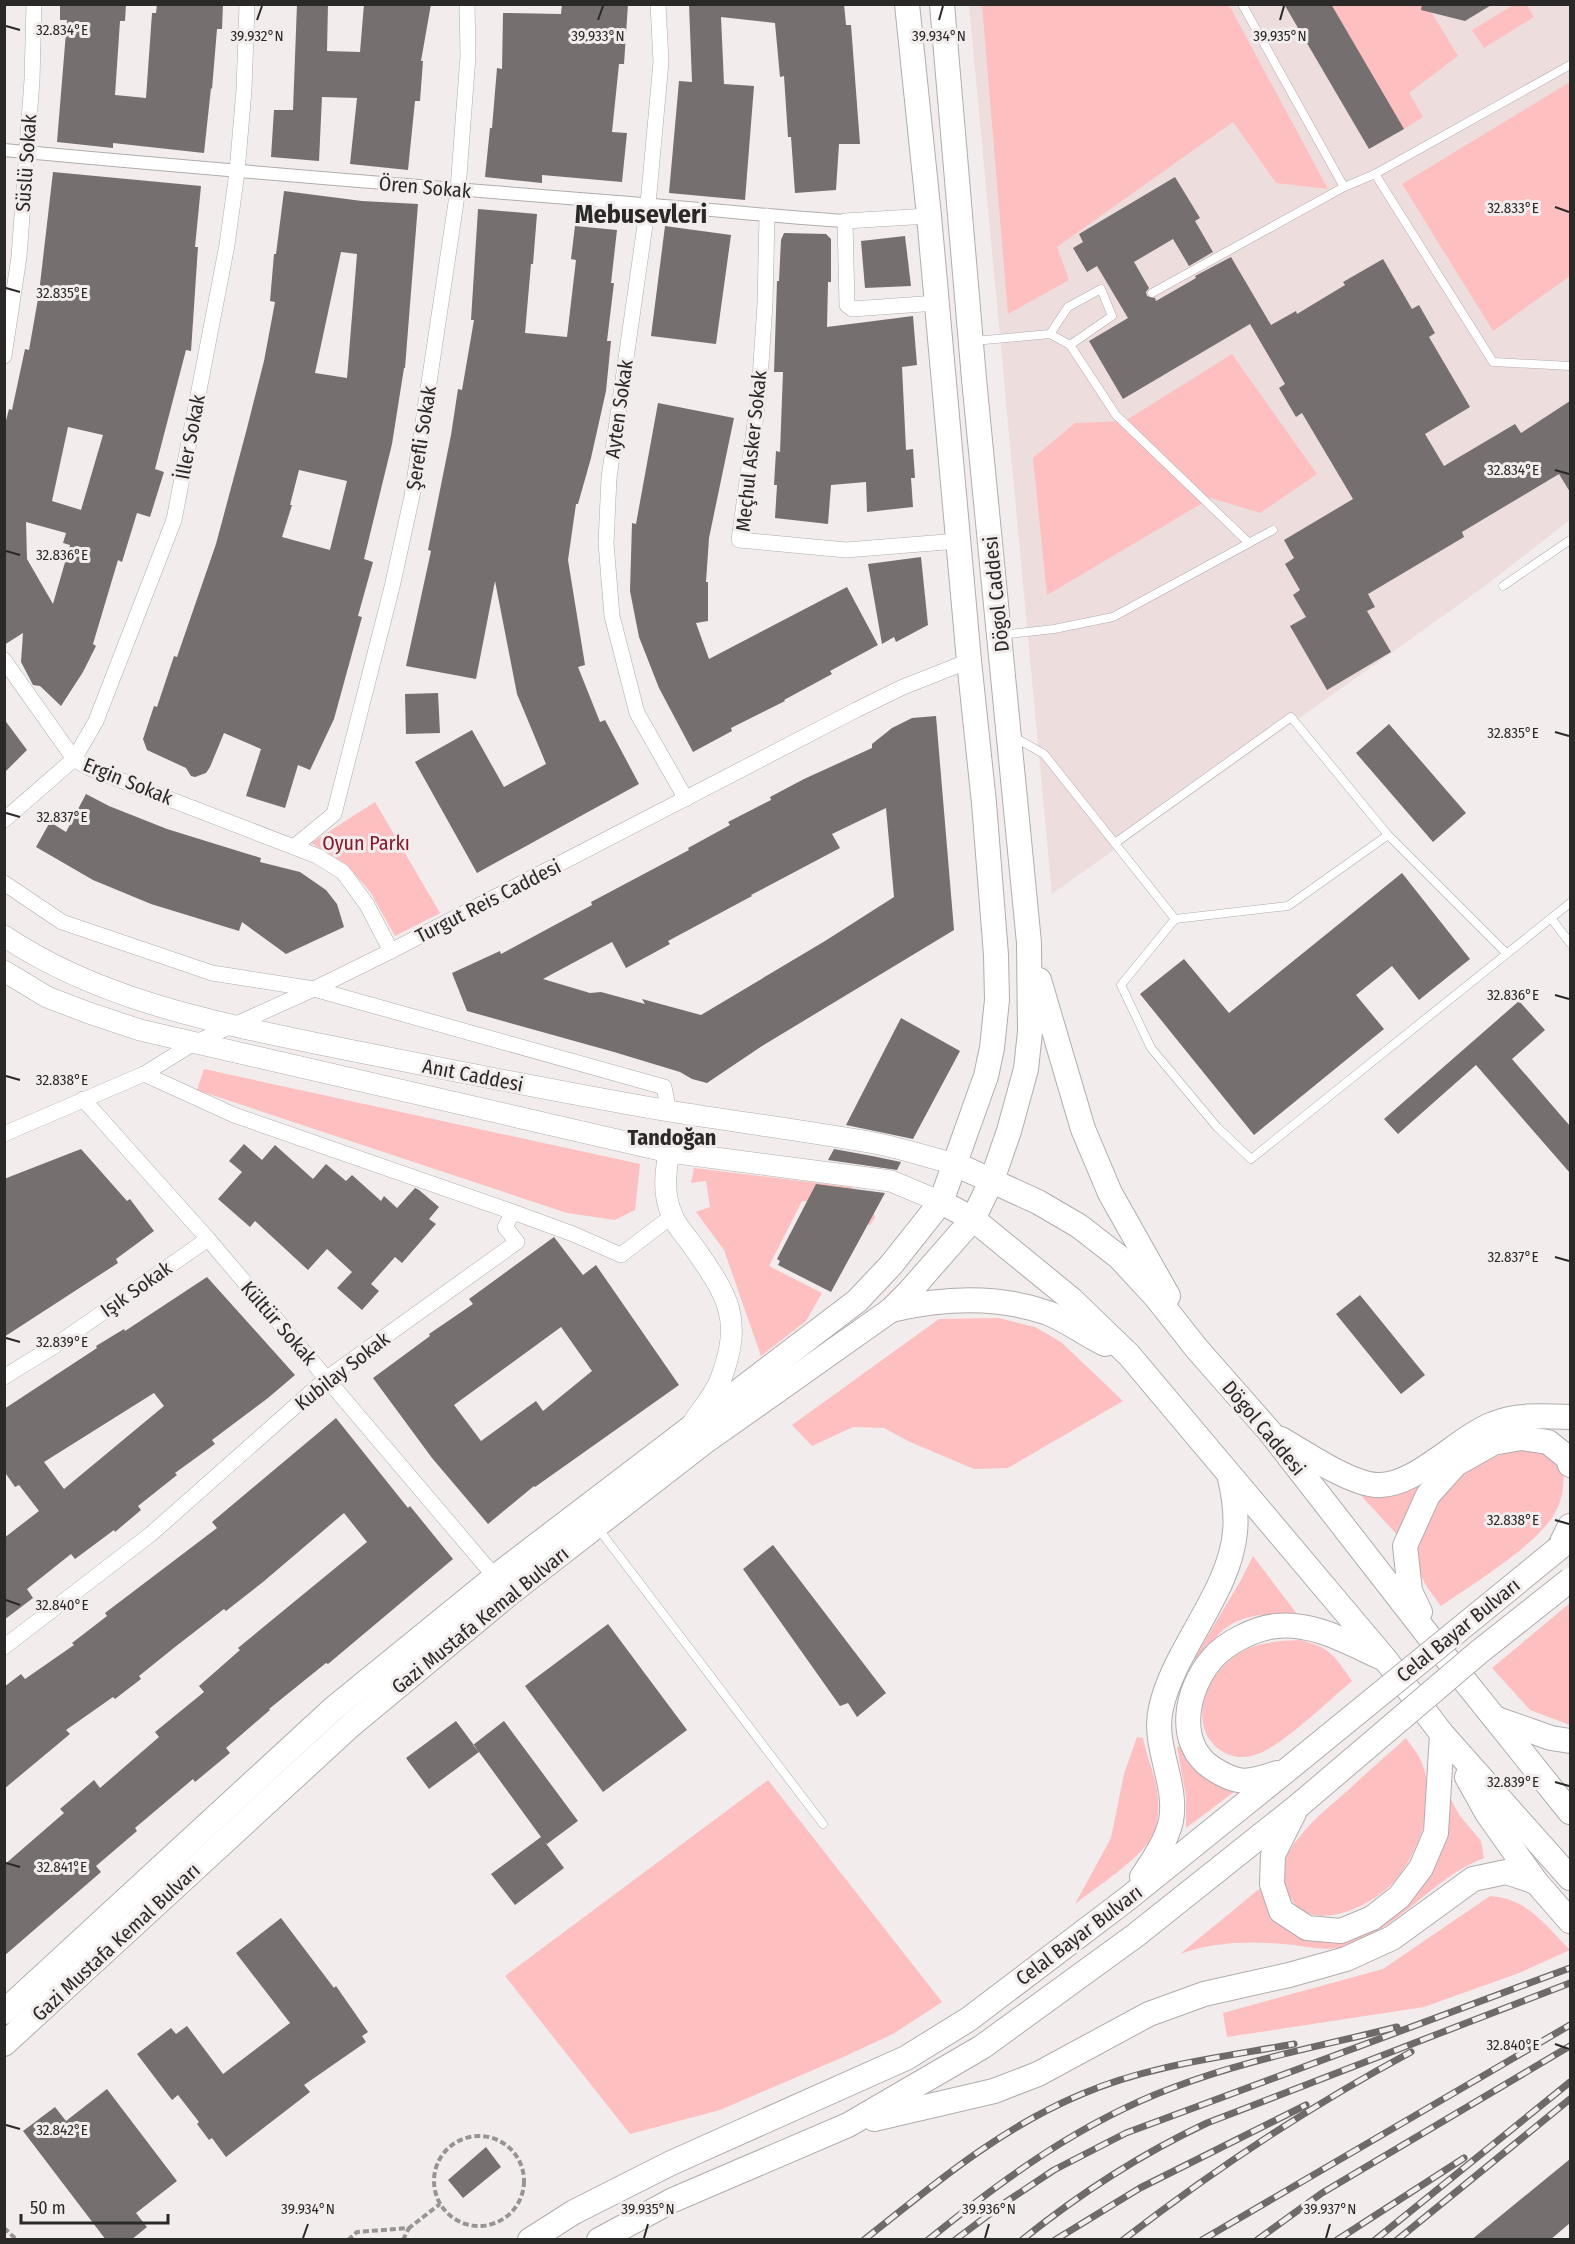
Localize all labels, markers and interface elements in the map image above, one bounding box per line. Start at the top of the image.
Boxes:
text: 32.834°E [36,21,88,39]
text: 39.932°N [230,27,284,45]
text: 39.933°N [571,27,625,45]
text: 39.934°N [912,27,966,45]
text: 39.935°N [1253,27,1307,45]
street label: Süslü Sokak [11,113,41,213]
street label: Ören Sokak [378,171,473,203]
district label: Mebusevleri [575,199,707,230]
text: 32.833°E [1487,199,1539,217]
text: 32.835°E [36,284,88,302]
street label: Ayten Sokak [600,357,638,460]
street label: Meçhul Asker Sokak [731,369,771,533]
street label: Şerefli Sokak [401,383,442,492]
street label: İller Sokak [170,392,210,481]
text: 32.834°E [1487,461,1539,479]
street label: Dögol Caddesi [978,535,1014,653]
text: 32.836°E [36,546,88,564]
text: 32.835°E [1487,724,1539,742]
street label: Ergin Sokak [80,752,177,810]
text: 32.837°E [37,808,87,826]
park label: Oyun Parkı [322,831,410,855]
street label: Turgut Reis Caddesi [411,854,565,948]
text: 32.836°E [1487,986,1539,1004]
street label: Anıt Caddesi [421,1053,525,1097]
text: 32.838°E [36,1071,88,1089]
district label: Tandoğan [628,1124,716,1151]
text: 32.837°E [1488,1248,1538,1266]
street label: Işık Sokak [96,1255,177,1323]
street label: Kültür Sokak [236,1276,322,1370]
street label: Kubilay Sokak [290,1326,395,1415]
text: 32.839°E [36,1333,88,1351]
street label: Dögol Caddesi [1217,1376,1311,1480]
text: 32.838°E [1487,1511,1539,1529]
street label: Gazi Mustafa Kemal Bulvarı [387,1541,573,1699]
street label: Celal Bayar Bulvarı [1391,1573,1525,1687]
text: 32.840°E [35,1596,89,1614]
text: 32.839°E [1487,1773,1539,1791]
street label: Gazi Mustafa Kemal Bulvarı [27,1858,205,2026]
text: 32.841°E [37,1858,87,1876]
street label: Celal Bayar Bulvarı [1011,1880,1147,1990]
text: 32.840°E [1486,2036,1540,2054]
text: 32.842°E [36,2121,88,2139]
scale bar [21,2187,168,2225]
text: 50 m [30,2197,66,2219]
text: 39.934°N [281,2200,335,2218]
text: 39.935°N [621,2200,675,2218]
text: 39.936°N [962,2200,1016,2218]
text: 39.937°N [1304,2200,1356,2218]

